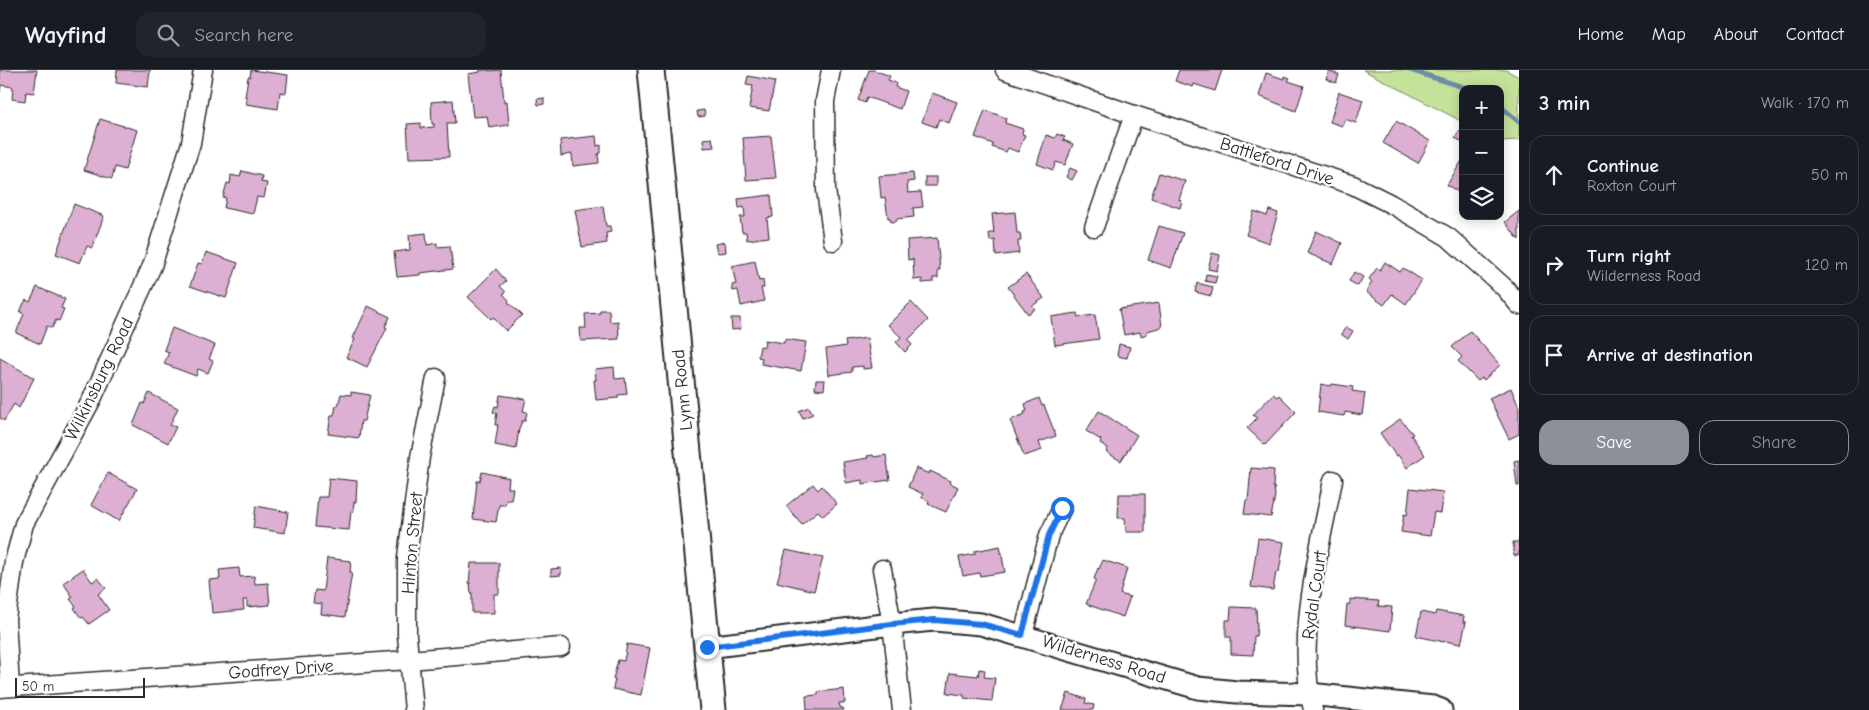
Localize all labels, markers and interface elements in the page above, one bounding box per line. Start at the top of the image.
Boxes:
search box [136,12,486,57]
text: Wayfind [25,21,106,49]
icon: search [154,21,182,49]
text: Search here [194,24,293,46]
text: Home [1577,24,1624,45]
text: Map [1652,24,1686,45]
text: About [1714,24,1758,45]
text: Contact [1786,24,1844,45]
map controls [1459,85,1504,220]
button: + [1459,85,1504,130]
text: 3 min [1539,91,1590,115]
text: Walk · 170 m [1761,94,1849,112]
button: − [1459,130,1504,175]
street label: Battleford Drive [1217,133,1337,190]
text: Continue [1587,155,1659,177]
icon: ahead [1540,161,1568,189]
text: 50 m [1811,166,1848,184]
button: layers [1459,175,1504,220]
text: Roxton Court [1587,177,1676,195]
text: Turn right [1587,245,1671,267]
icon: right [1540,251,1568,279]
text: 120 m [1805,256,1848,274]
text: Wilderness Road [1587,267,1701,285]
street label: Wilkinsburg Road [61,315,138,444]
icon: arrive [1540,341,1568,369]
text: Arrive at destination [1587,344,1753,366]
street label: Lynn Road [668,348,697,432]
button: Save [1539,420,1689,465]
button: Share [1699,420,1849,465]
street label: Hinton Street [398,490,427,595]
route start [1051,497,1074,520]
street label: Rydal Court [1298,549,1331,641]
street label: Wilderness Road [1039,631,1168,688]
route end [696,636,719,659]
street label: Godfrey Drive [228,655,334,684]
scale bar [15,675,145,698]
text: 50 m [22,678,54,695]

